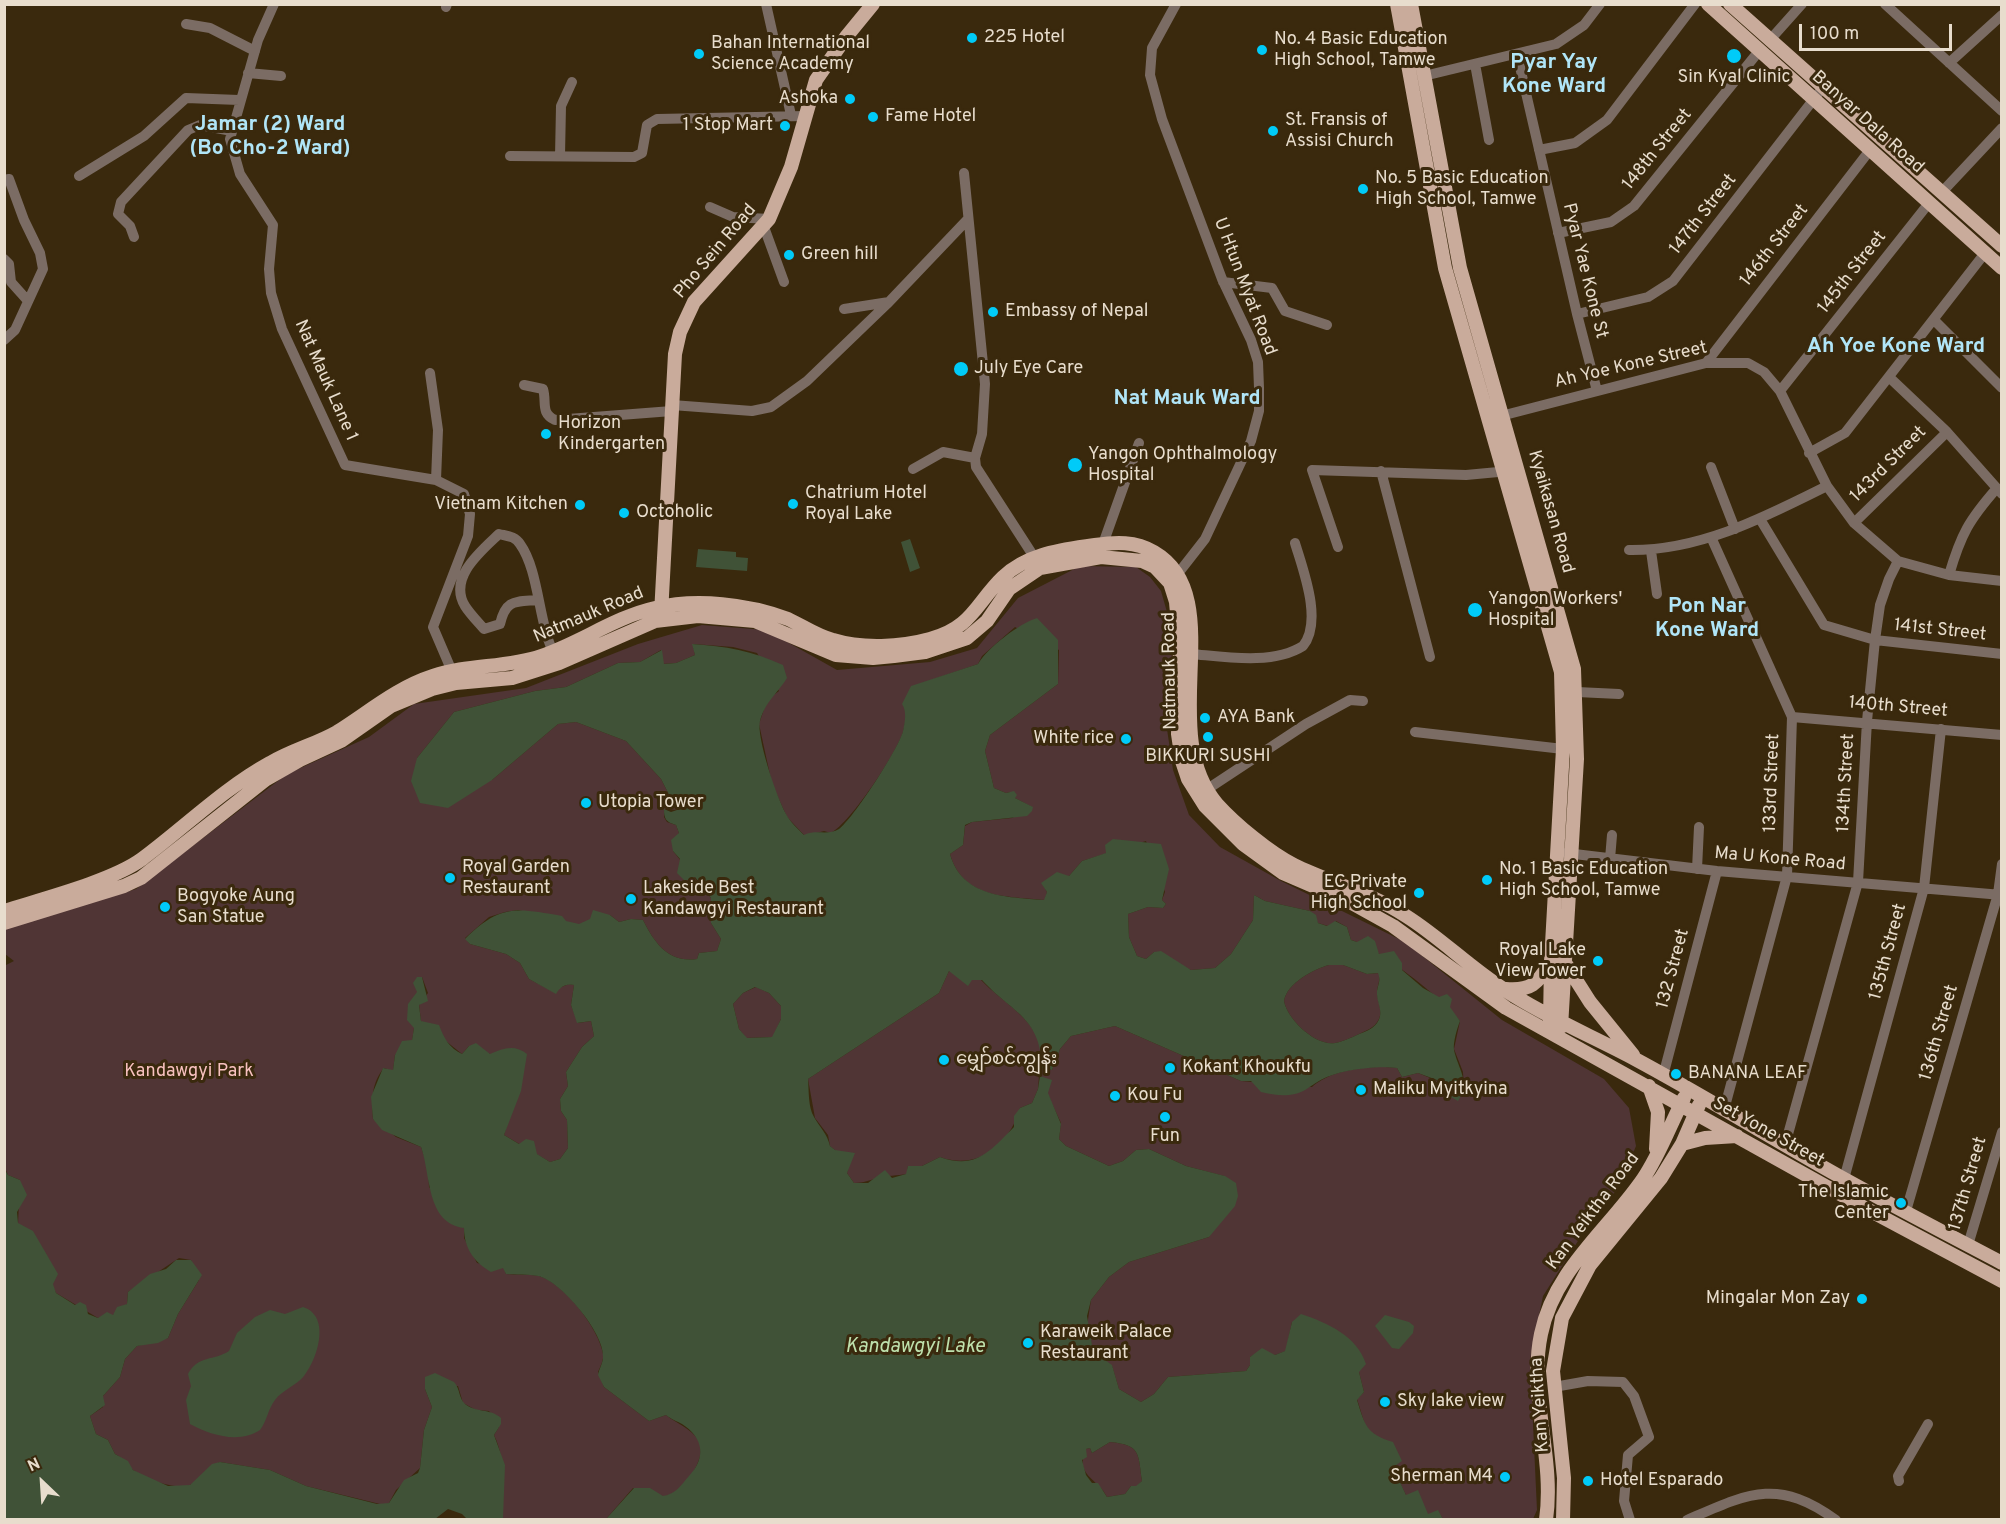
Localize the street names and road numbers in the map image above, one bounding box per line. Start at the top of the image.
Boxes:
street label: Banyar Dala Road [1807,67,1927,179]
street label: 148th Street [1619,105,1697,195]
street label: 147th Street [1666,170,1742,260]
street label: Pho Sein Road [670,200,762,304]
street label: 146th Street [1736,200,1814,292]
street label: Pyar Yae Kone St [1557,201,1611,341]
street label: U Htun Myat Road [1208,215,1280,359]
street label: 145th Street [1814,227,1892,319]
street label: Nat Mauk Lane 1 [289,317,361,445]
street label: Ah Yoe Kone Street [1553,338,1709,394]
street label: 143rd Street [1846,422,1932,508]
street label: Kyaikasan Road [1522,448,1578,576]
street label: Natmauk Road [531,583,647,649]
street label: Natmauk Road [1159,612,1183,730]
street label: 141st Street [1893,615,1987,647]
street label: 140th Street [1848,693,1948,723]
street label: 133rd Street [1760,733,1786,833]
street label: 134th Street [1834,733,1860,833]
street label: Ma U Kone Road [1713,844,1847,876]
street label: 135th Street [1866,901,1912,1003]
street label: 132 Street [1653,927,1695,1011]
street label: 136th Street [1916,983,1964,1083]
street label: Set Yone Street [1708,1093,1828,1173]
street label: 137th Street [1945,1135,1993,1233]
street label: Kan Yeiktha Road [1543,1149,1645,1275]
street label: Kan Yeiktha [1527,1357,1555,1453]

